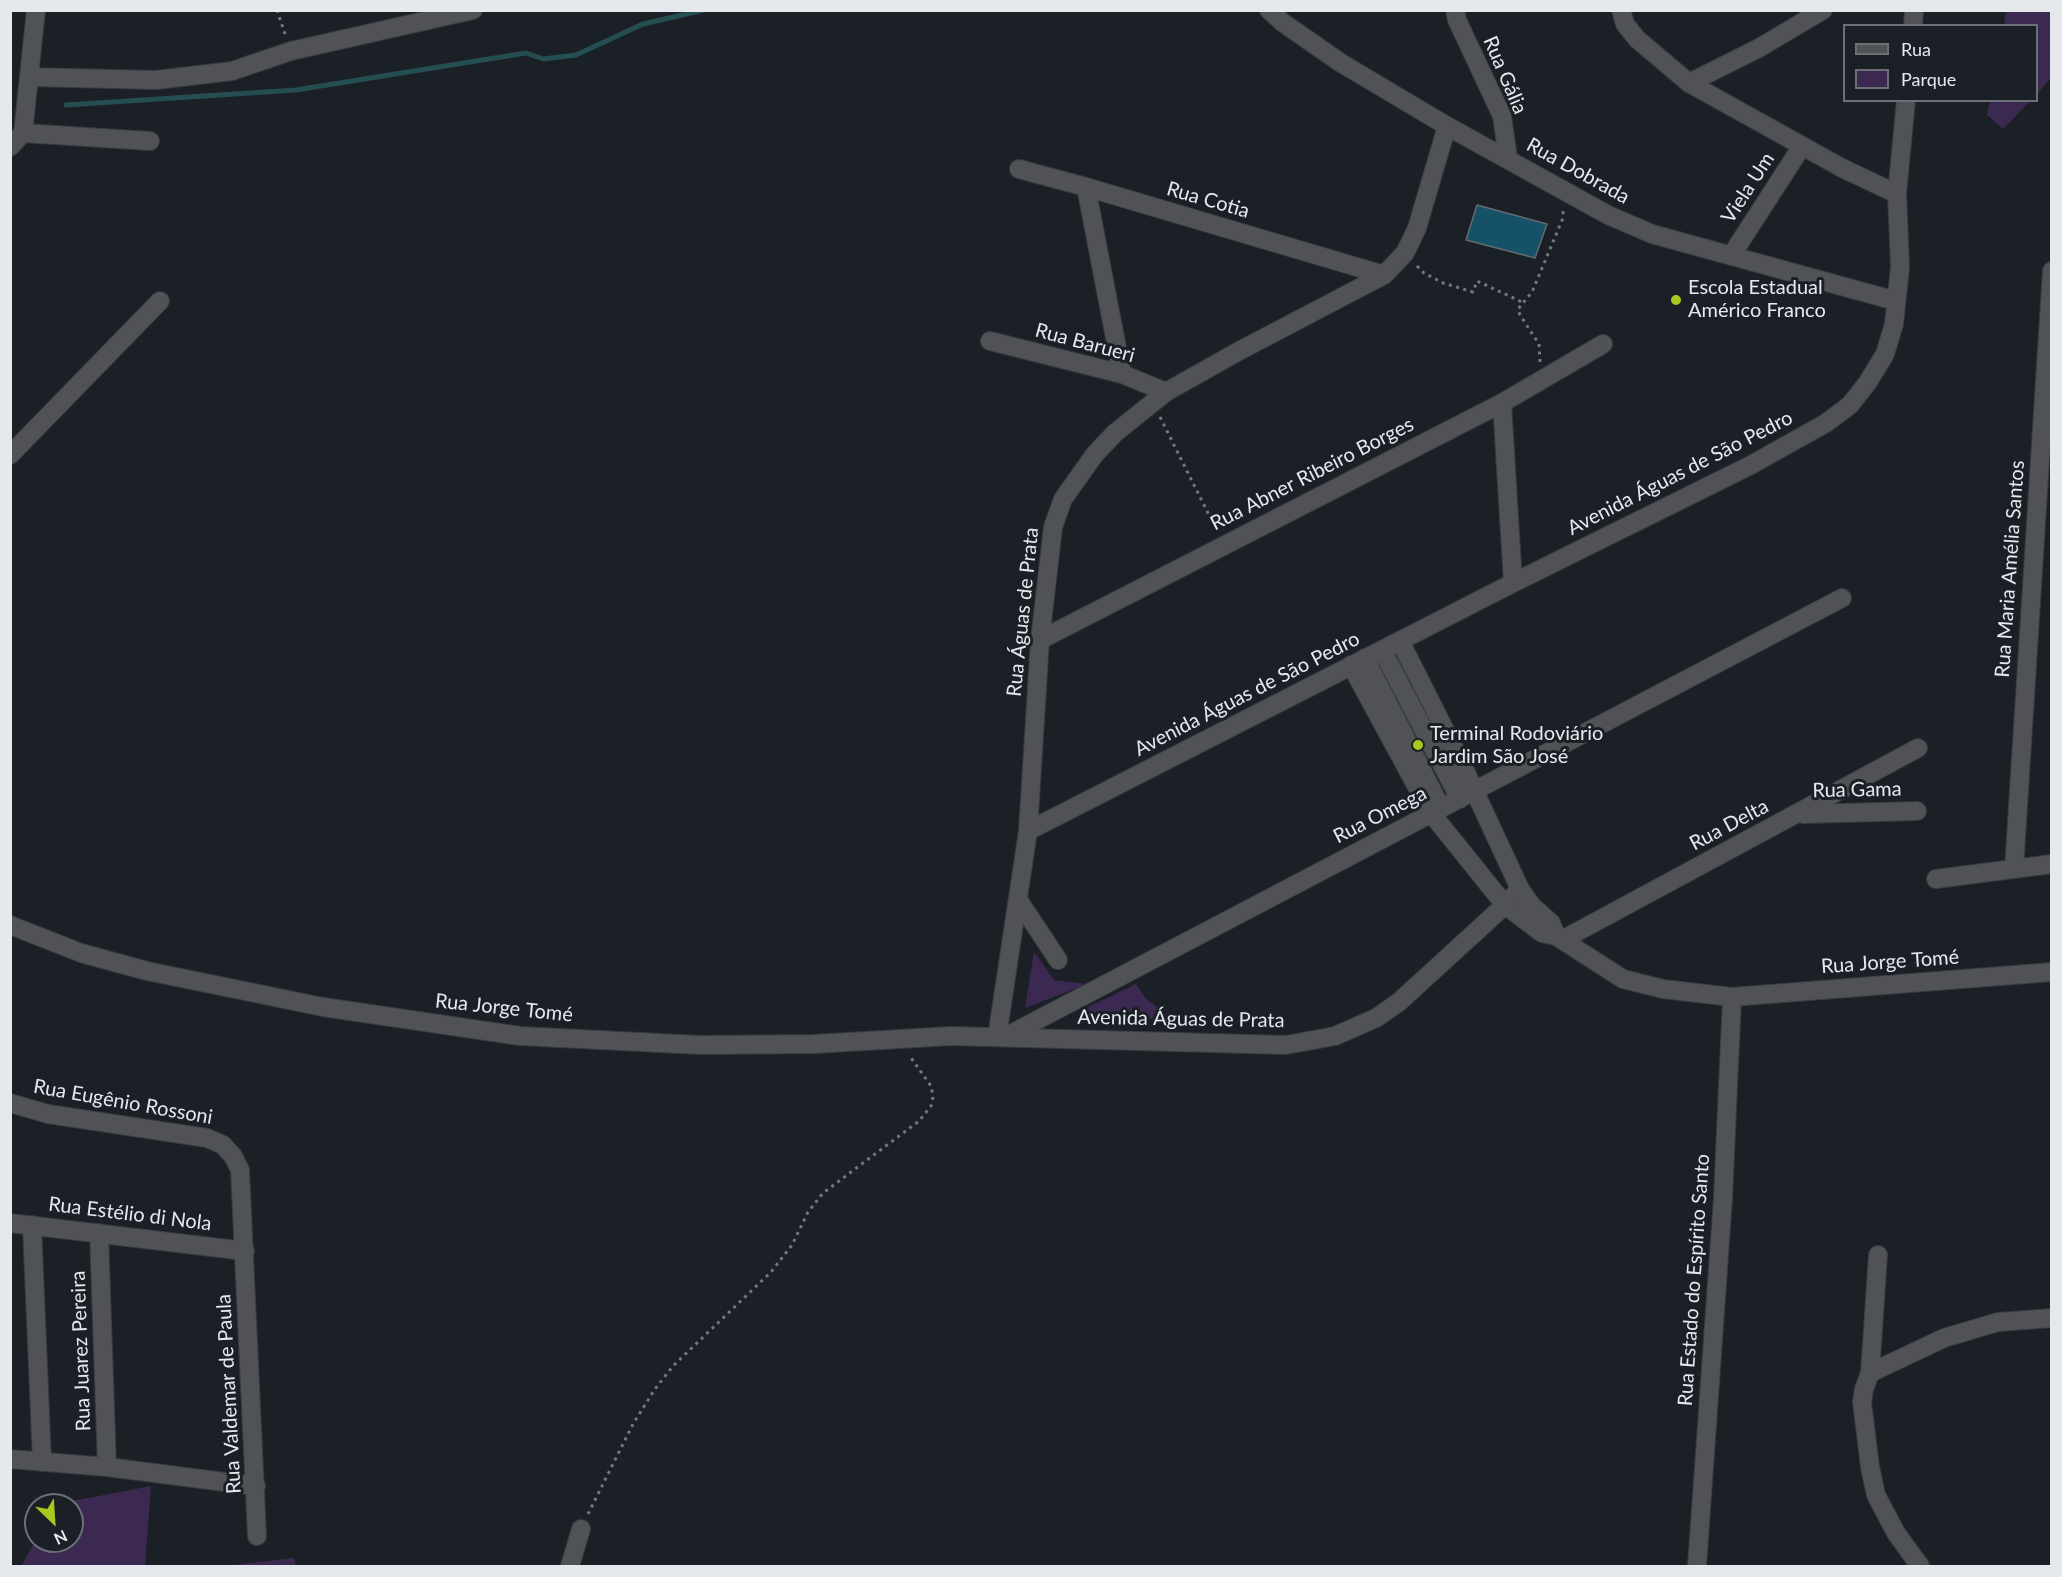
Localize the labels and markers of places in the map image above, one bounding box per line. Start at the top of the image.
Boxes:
place label: Escola Estadual Américo Franco [1688,276,1826,323]
marker: Escola Estadual Américo Franco [1669,293,1683,307]
place label: Terminal Rodoviário Jardim São José [1430,722,1603,769]
marker: Terminal Rodoviário Jardim São José [1411,738,1425,752]

